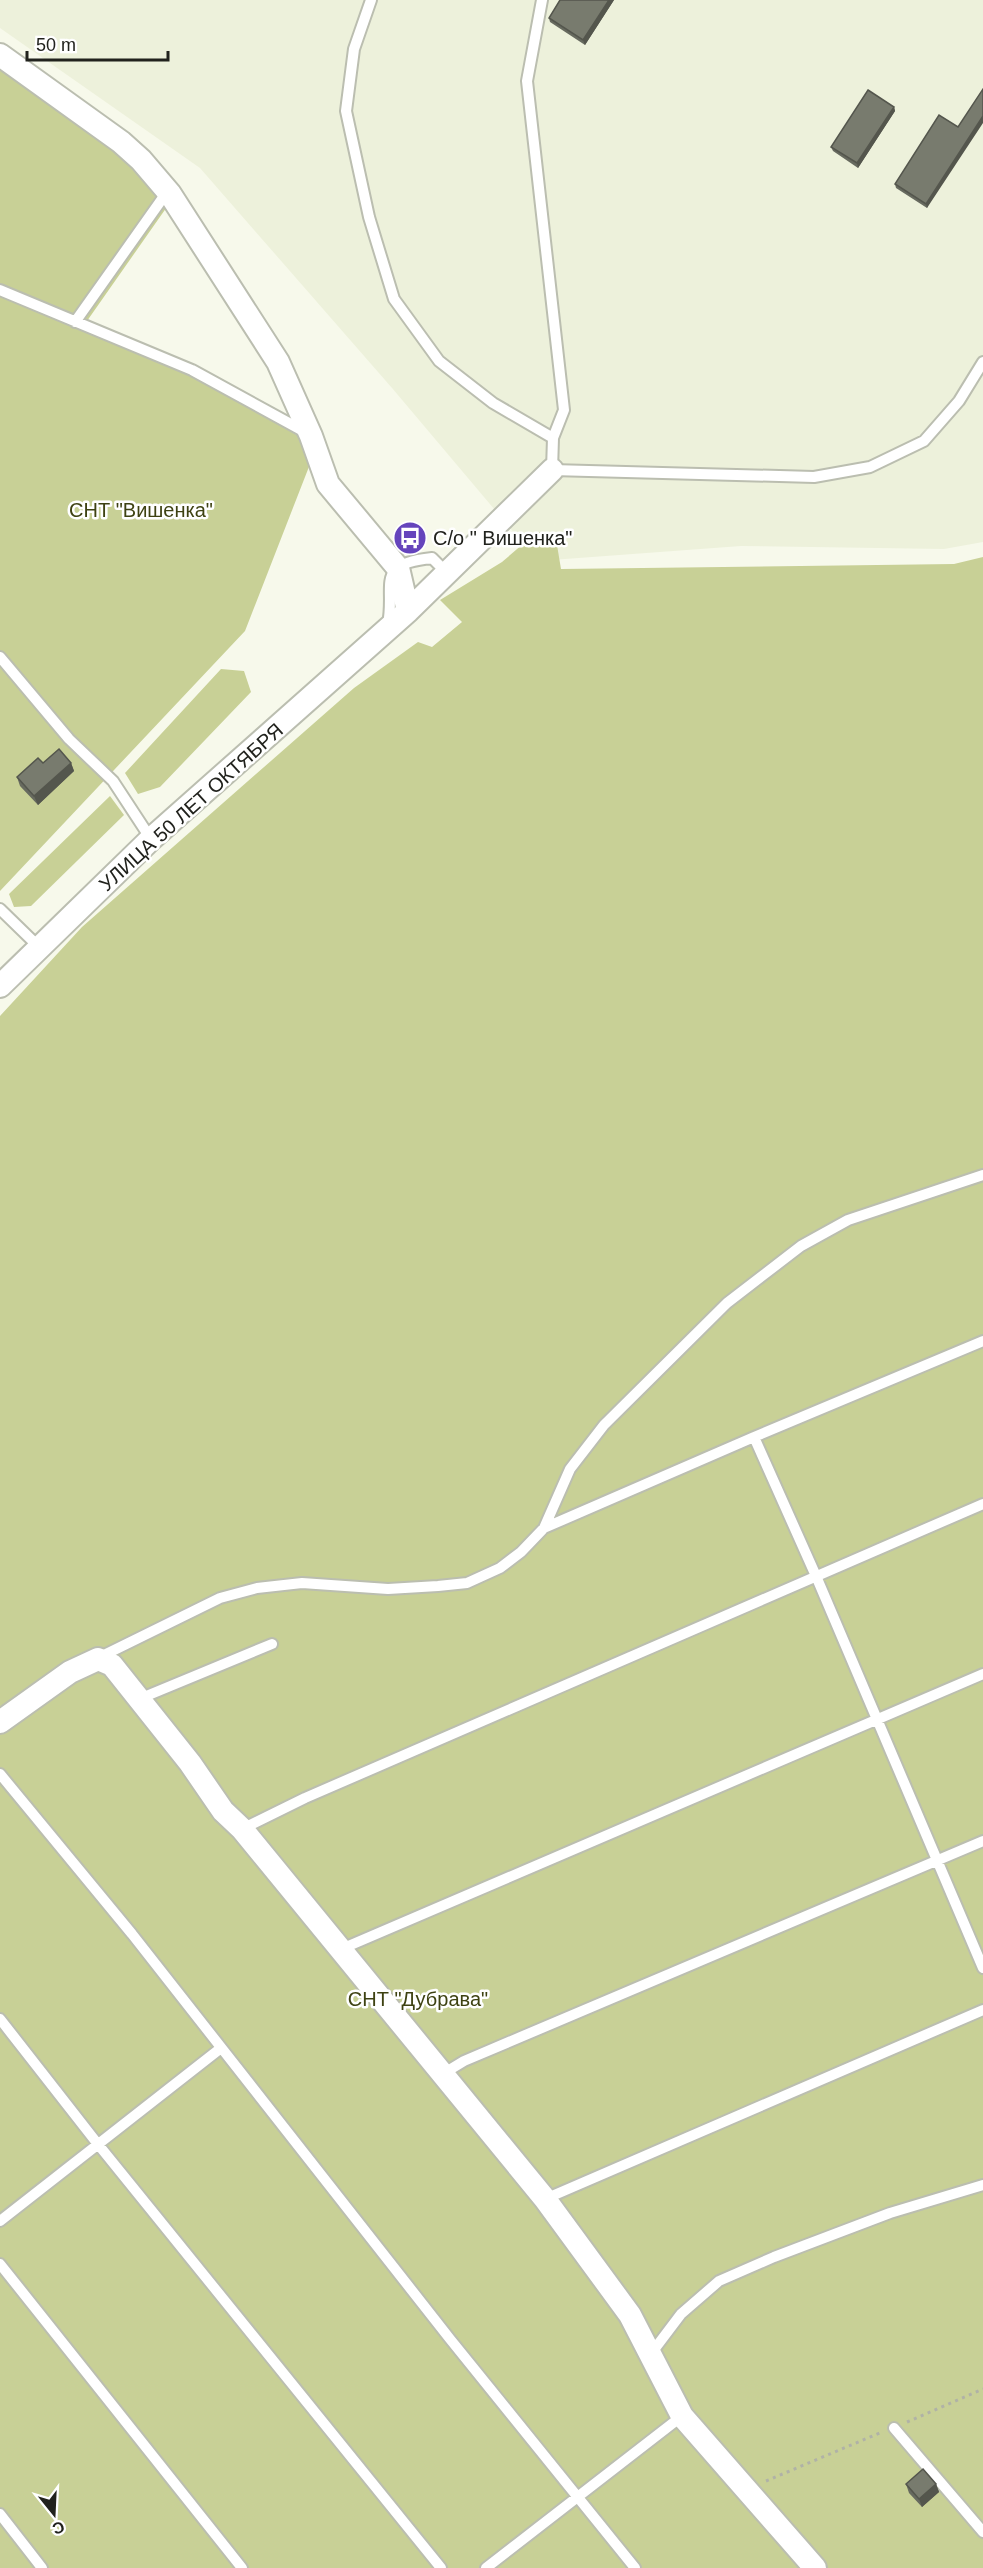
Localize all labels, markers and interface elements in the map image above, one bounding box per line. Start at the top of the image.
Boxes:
scale bar [27,24,168,62]
text: 50 m [36,35,76,55]
park label: СНТ "Вишенка" [69,499,213,521]
bus stop icon: С/о " Вишенка" [392,520,428,556]
place label: С/о " Вишенка" [433,527,572,549]
street label: УЛИЦА 50 ЛЕТ ОКТЯБРЯ [95,719,287,895]
park label: СНТ "Дубрава" [348,1988,488,2010]
north arrow [24,2484,84,2544]
text: С [50,2518,67,2538]

